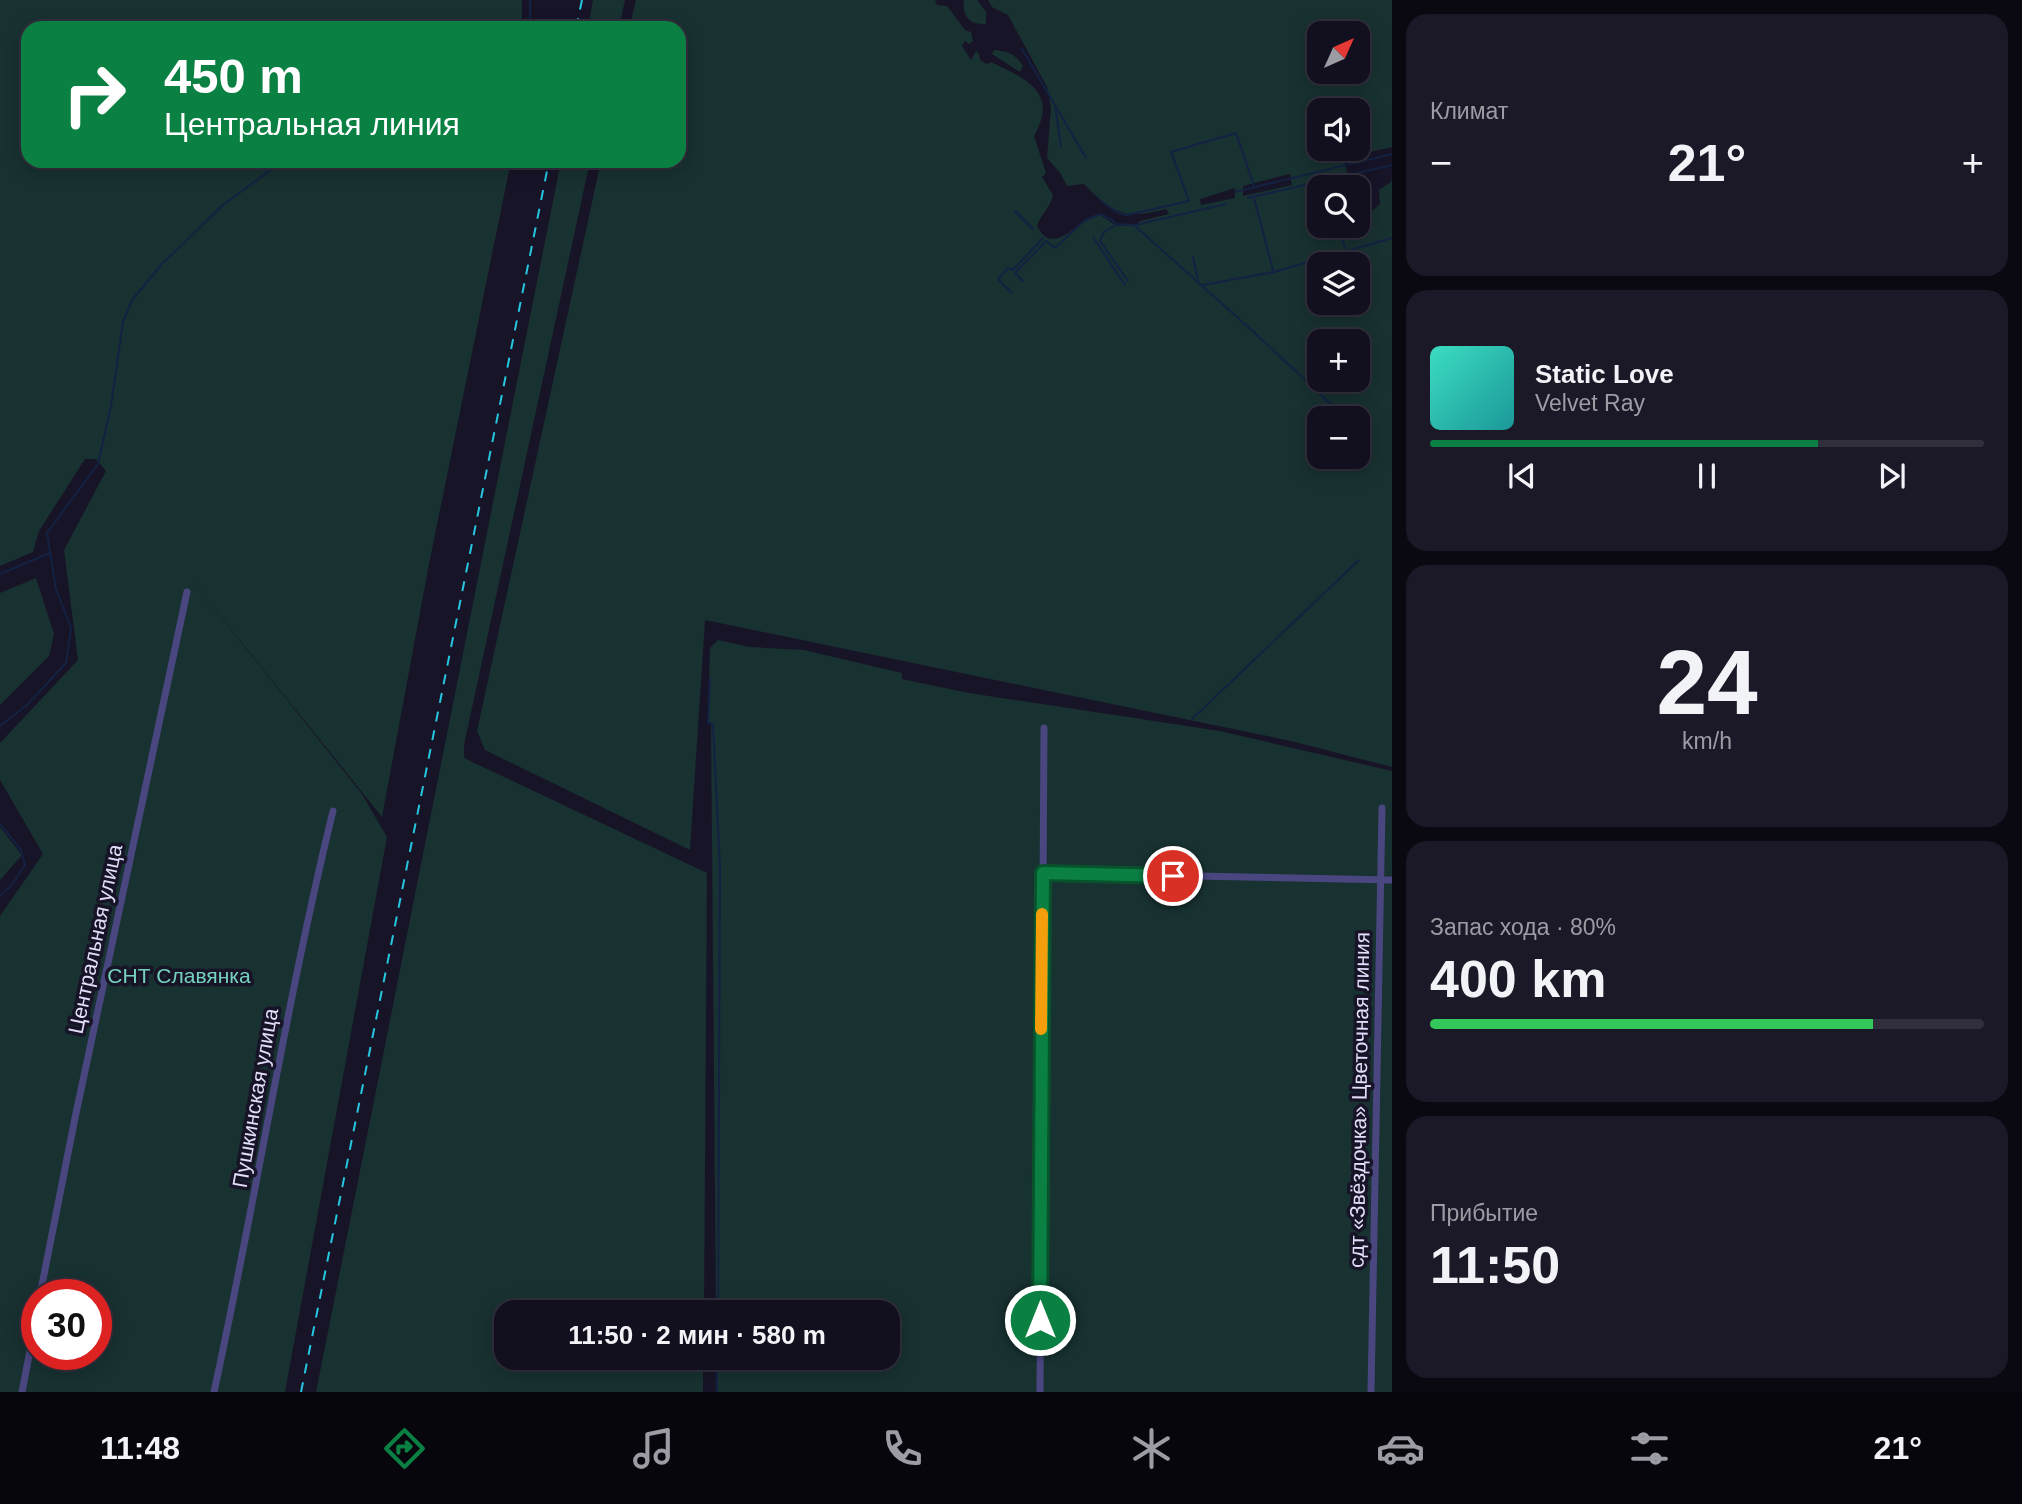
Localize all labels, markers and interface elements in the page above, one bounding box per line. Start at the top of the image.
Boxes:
north arrow [1307,21,1370,84]
map controls [1307,21,1370,469]
icon: right [49,49,140,140]
text: 450 m [164,49,303,103]
button: sound [1307,98,1370,161]
text: Климат [1430,98,1508,124]
text: Центральная линия [164,106,460,142]
text: 21° [1668,134,1746,192]
text: − [1430,142,1452,184]
text: + [1962,142,1984,184]
button: search [1307,175,1370,238]
button: layers [1307,252,1370,315]
button: + [1307,329,1370,392]
text: Static Love [1535,359,1674,389]
text: Velvet Ray [1535,390,1645,416]
button: − [1307,406,1370,469]
icon: previous [1503,457,1541,495]
icon: pause [1688,457,1726,495]
icon: next [1873,457,1911,495]
text: 24 [1656,632,1758,733]
text: km/h [1682,728,1732,754]
street label: Центральная улица [64,842,126,1036]
pin [1143,846,1203,906]
icon: arrive [1154,857,1192,895]
text: Запас хода · 80% [1430,914,1616,940]
street label: сдт «Звёздочка» Цветочная линия [1345,932,1373,1268]
text: 400 km [1430,950,1606,1008]
park label: СНТ Славянка [107,964,251,987]
street label: Пушкинская улица [228,1006,282,1189]
text: Прибытие [1430,1200,1538,1226]
text: 11:50 [1430,1236,1560,1294]
speed limit sign: 30 [21,1279,112,1370]
position arrow [1003,1283,1077,1357]
text: 11:50 · 2 мин · 580 m [568,1320,826,1350]
icon: directions [380,1424,429,1473]
icon: music [629,1424,678,1473]
icon: phone [878,1424,927,1473]
icon: climate [1127,1424,1176,1473]
icon: car [1376,1424,1425,1473]
icon: filters [1625,1424,1674,1473]
text: 11:48 [100,1430,180,1466]
text: 21° [1874,1430,1922,1466]

